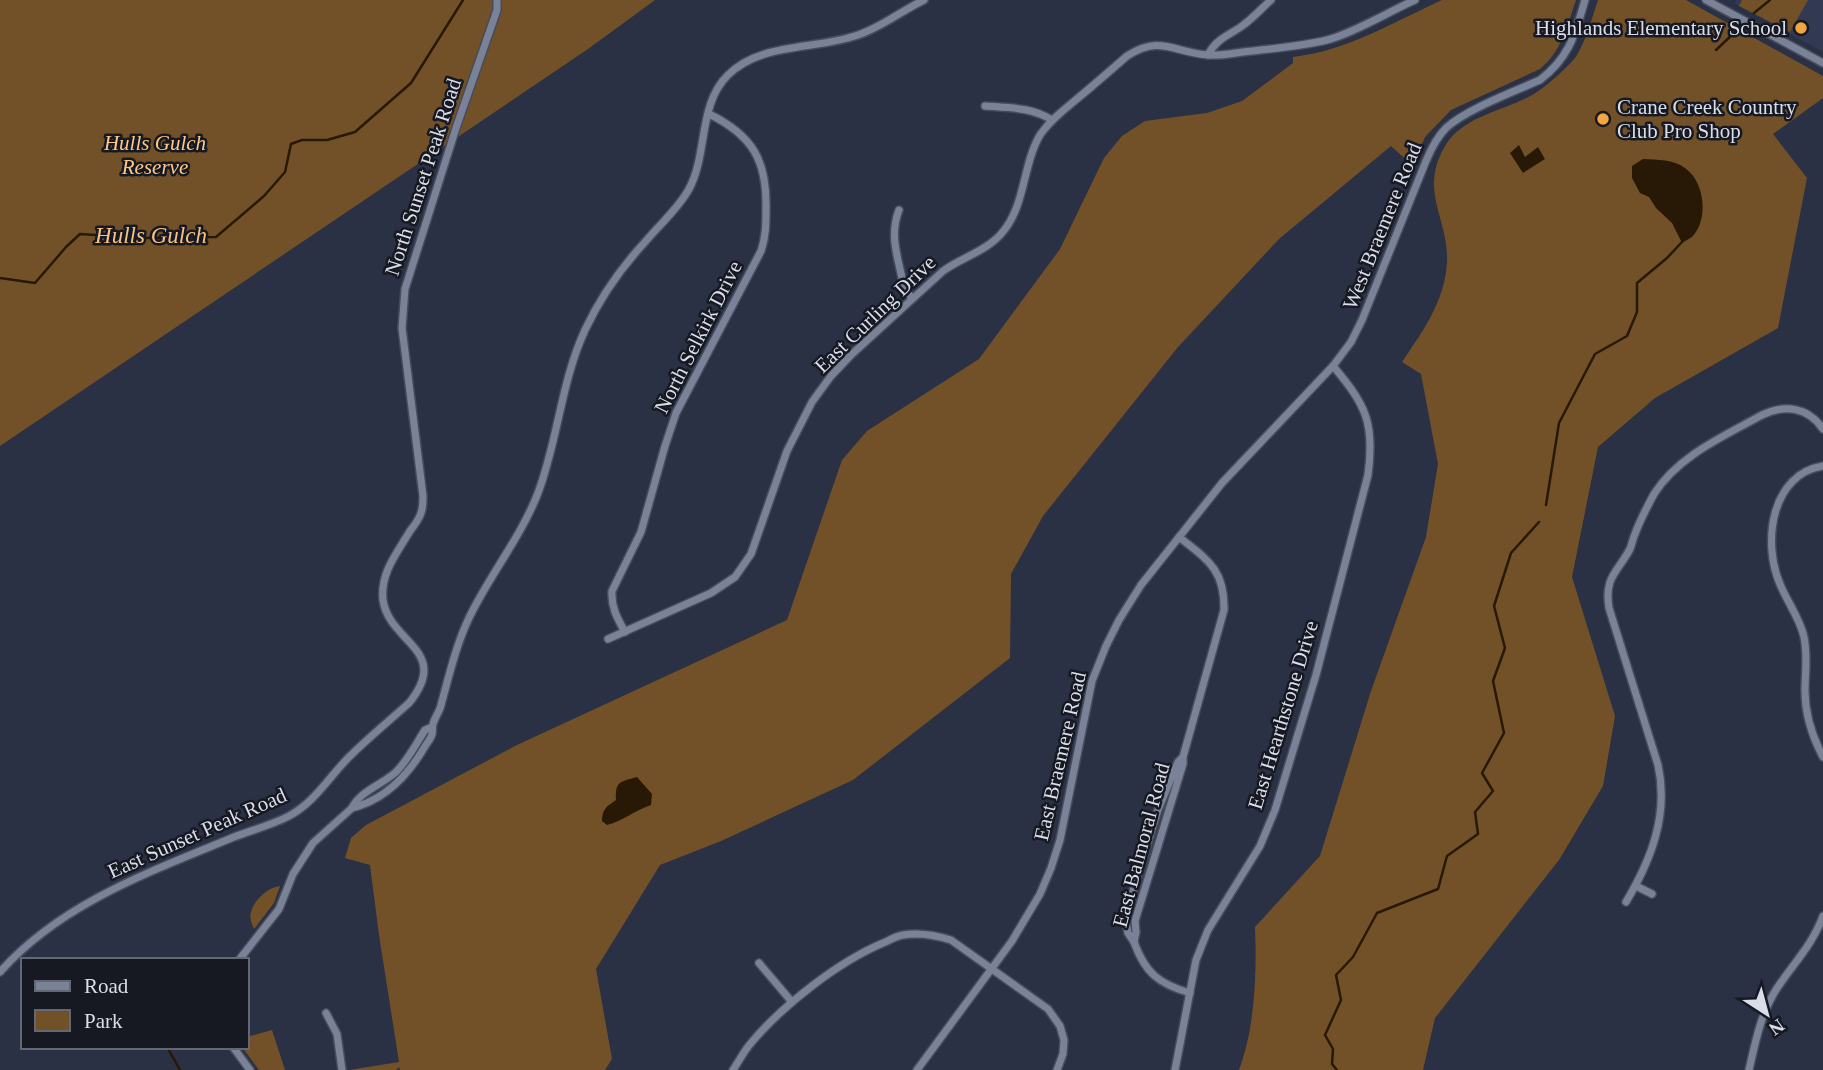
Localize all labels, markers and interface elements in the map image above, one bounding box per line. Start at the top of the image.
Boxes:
place label: Highlands Elementary School [1535,16,1787,40]
marker: Highlands Elementary School [1793,20,1809,36]
street label: North Sunset Peak Road [380,75,466,279]
place label: Crane Creek Country Club Pro Shop [1617,95,1797,143]
marker: Crane Creek Country Club Pro Shop [1595,111,1611,127]
park label: Hulls Gulch Reserve [103,131,206,179]
street label: West Braemere Road [1338,139,1427,313]
water label: Hulls Gulch [94,223,207,248]
street label: East Curling Drive [810,250,940,378]
street label: North Selkirk Drive [649,257,747,417]
street label: East Hearthstone Drive [1243,618,1323,812]
street label: East Braemere Road [1029,669,1091,843]
street label: East Balmoral Road [1108,760,1175,930]
street label: East Sunset Peak Road [104,783,291,883]
legend [21,958,248,1049]
text: Road [84,974,129,998]
north arrow [1732,979,1802,1049]
text: Park [84,1009,123,1033]
text: N [1765,1015,1788,1040]

